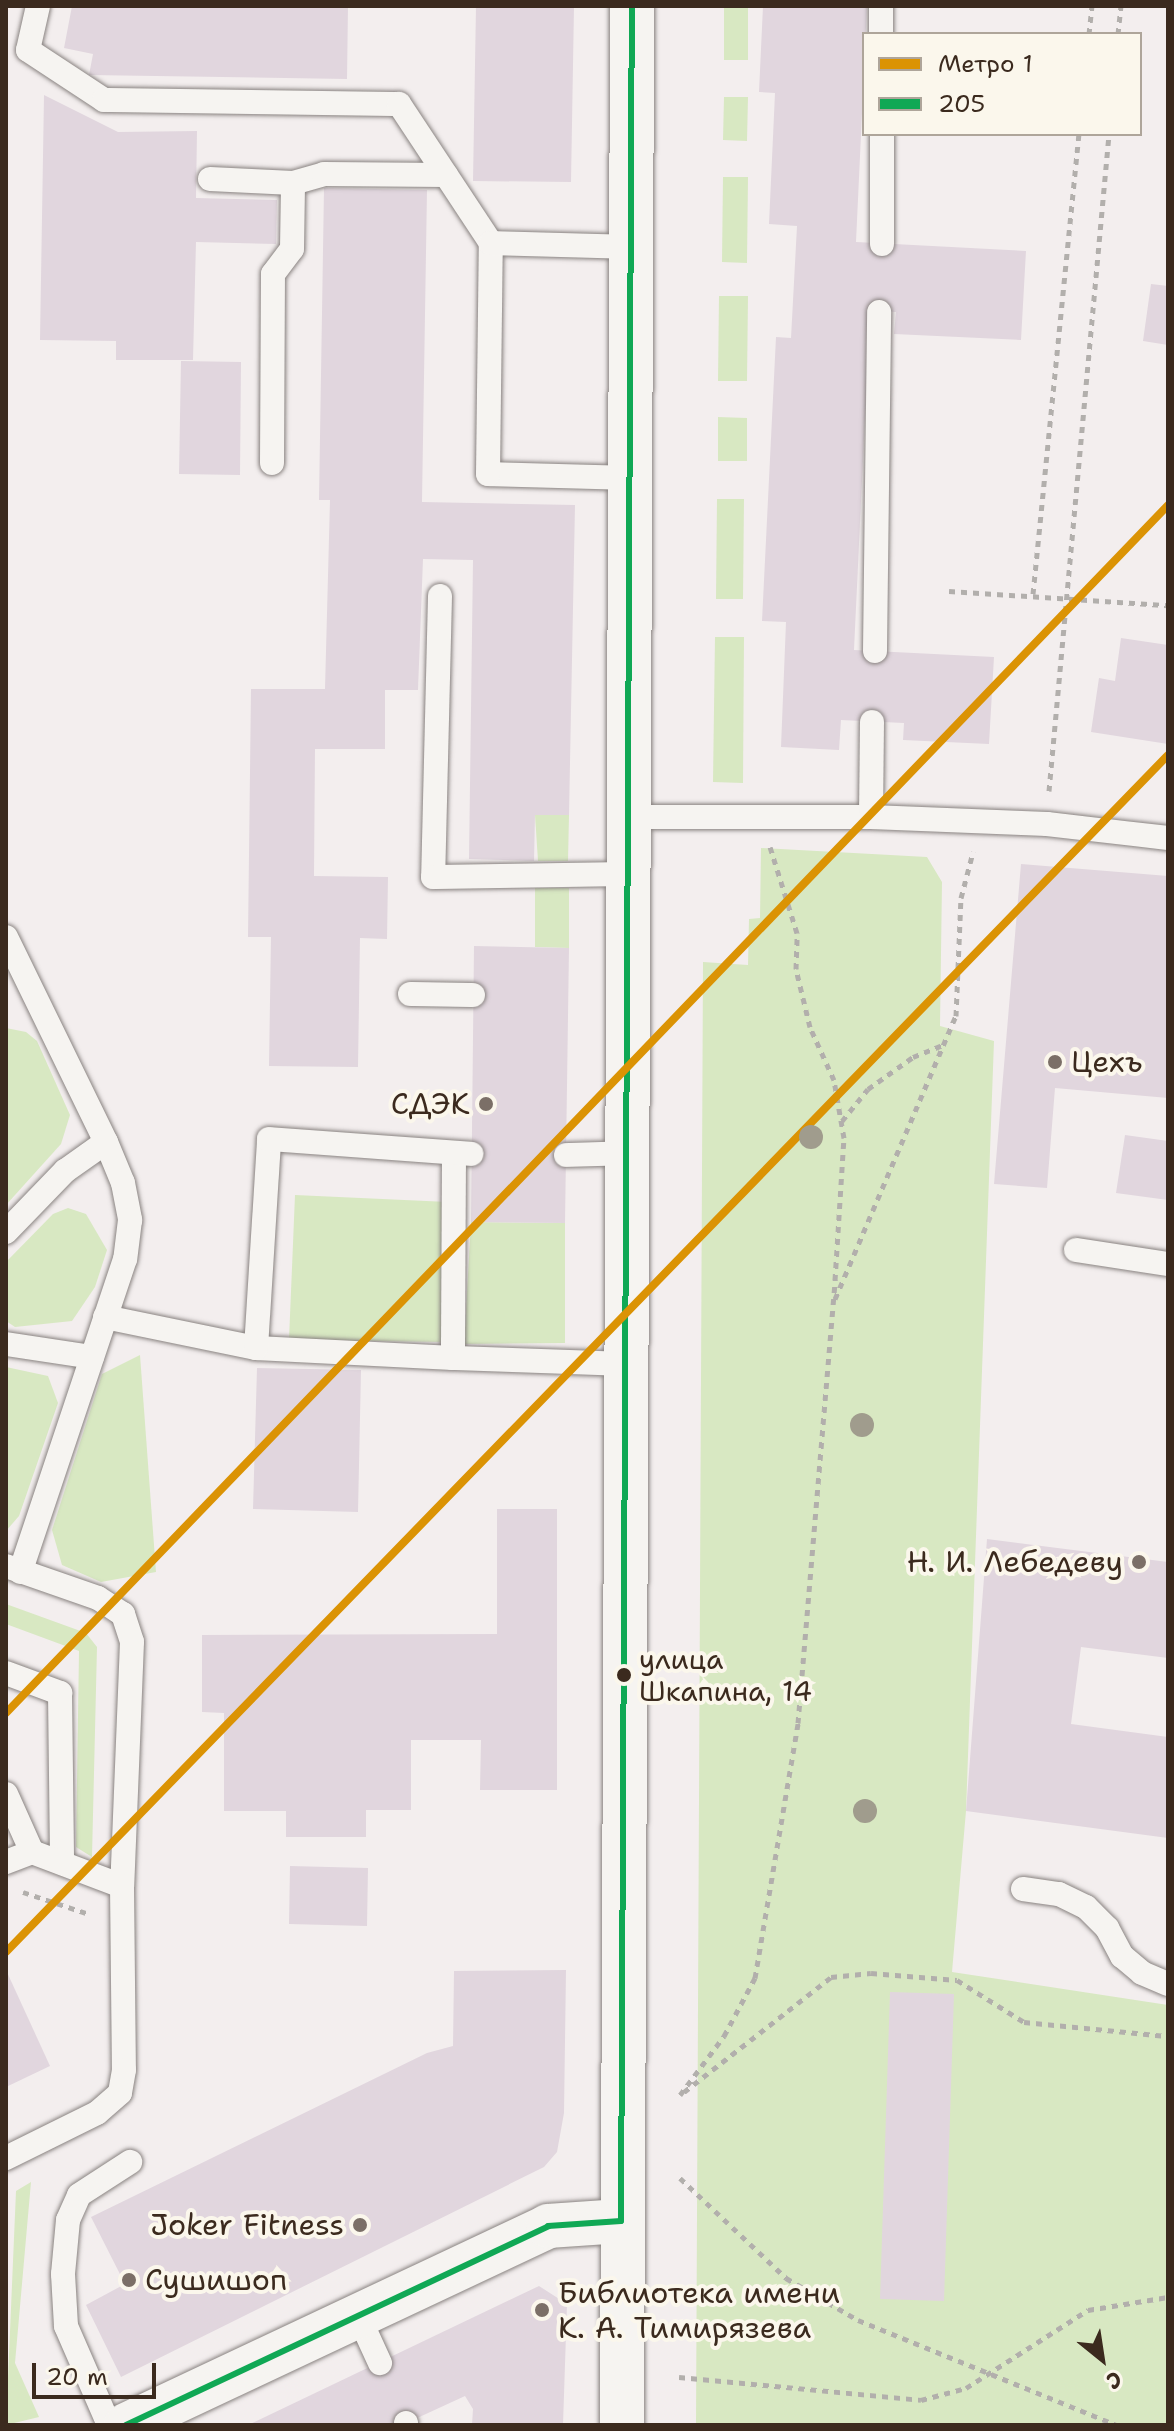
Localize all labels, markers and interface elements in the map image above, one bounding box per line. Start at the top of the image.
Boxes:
legend [862,32,1142,136]
text: Метро 1 [938,48,1033,80]
text: 205 [938,88,985,120]
place label: Цехъ [1071,1044,1143,1080]
marker: Цехъ [1046,1053,1064,1071]
place label: СДЭК [391,1086,470,1122]
marker: СДЭК [477,1095,495,1113]
place label: Н. И. Лебедеву [907,1544,1123,1580]
marker: Н. И. Лебедеву [1130,1553,1148,1571]
place label: улица Шкапина, 14 [639,1642,812,1708]
marker: улица Шкапина, 14 [616,1667,632,1683]
place label: Joker Fitness [150,2207,344,2243]
marker: Joker Fitness [351,2216,369,2234]
place label: Сушишоп [145,2262,287,2298]
marker: Сушишоп [120,2271,138,2289]
place label: Библиотека имени К. А. Тимирязева [558,2275,840,2346]
marker: Библиотека имени К. А. Тимирязева [533,2301,551,2319]
north arrow [1062,2319,1142,2399]
scale bar [36,2347,160,2397]
text: 20 m [46,2361,108,2393]
text: С [1101,2364,1127,2396]

